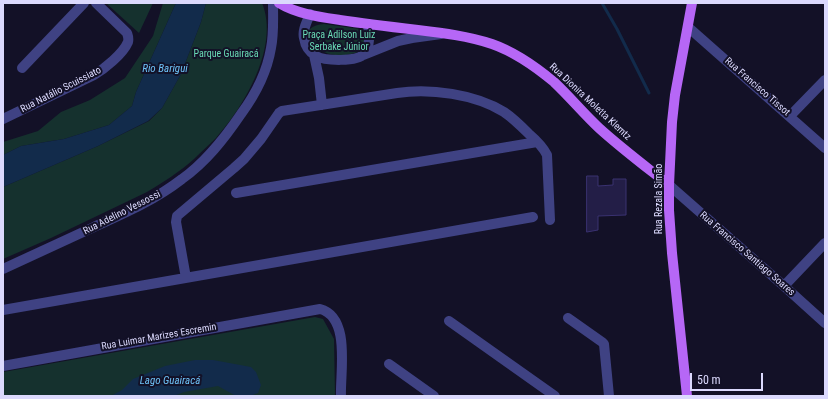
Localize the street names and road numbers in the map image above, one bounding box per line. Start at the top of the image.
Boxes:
street label: Rua Francisco Tissot [722,55,792,119]
street label: Rua Dionira Moletta Klemtz [547,61,633,143]
street label: Rua Natálio Scuissiato [19,64,103,116]
street label: Rua Rezala Simão [653,164,665,234]
street label: Rua Adelino Vessossi [81,188,163,238]
street label: Rua Francisco Santiago Soares [697,209,797,299]
street label: Rua Luimar Marizes Escremin [101,321,217,353]

